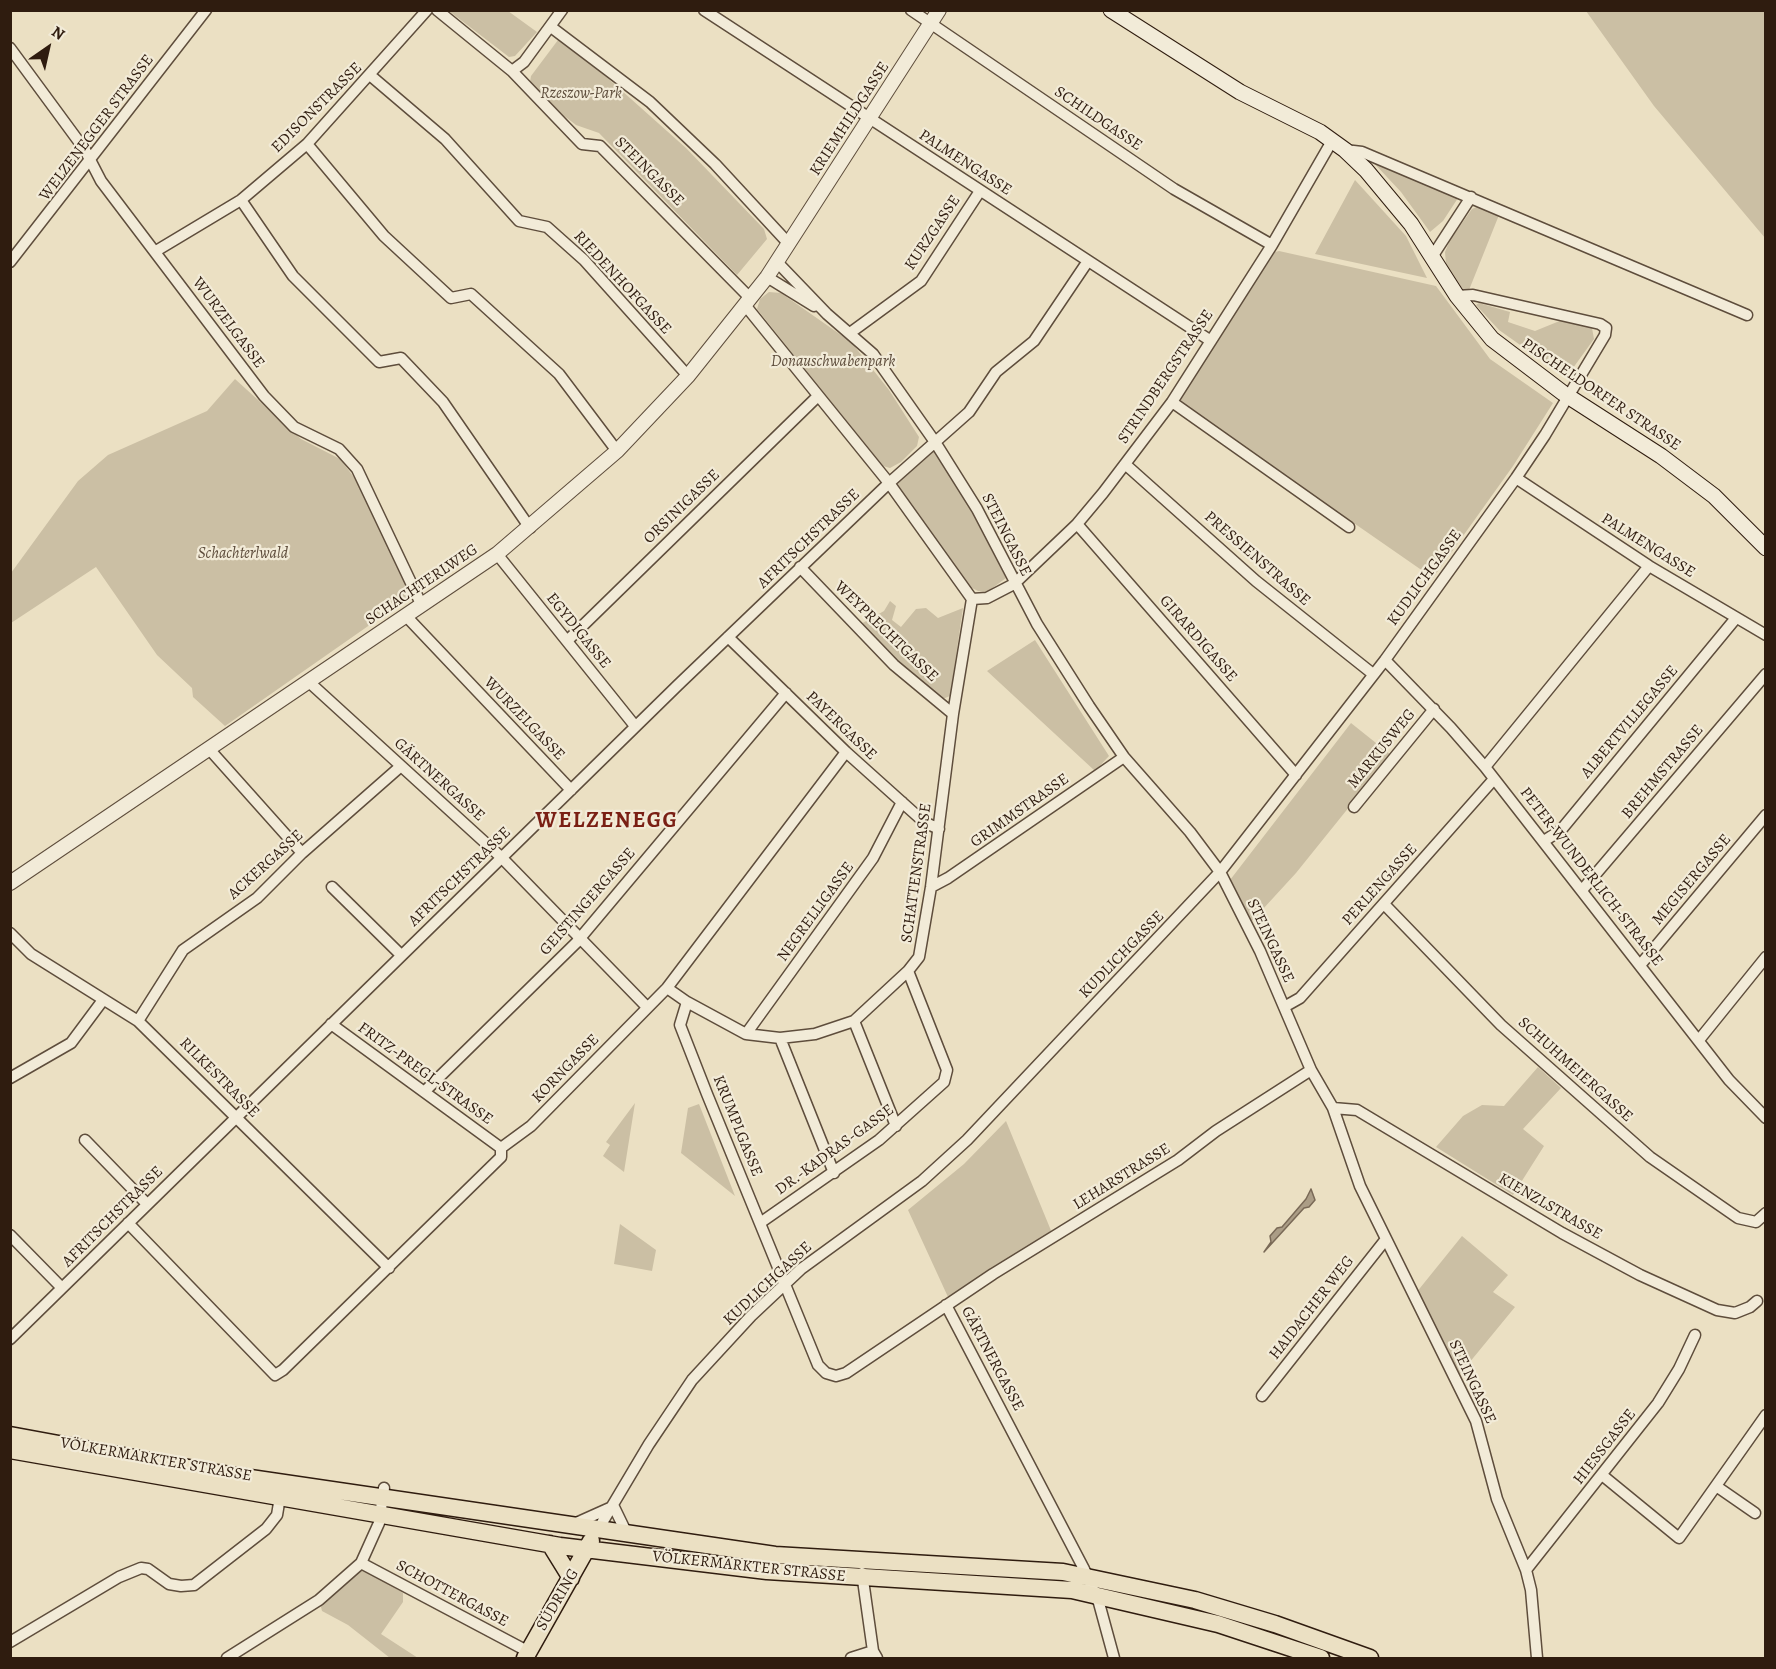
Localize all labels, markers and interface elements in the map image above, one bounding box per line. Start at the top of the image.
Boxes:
north arrow [18,18,78,78]
text: N [47,21,69,45]
street label: WELZENEGGER STRASSE [36,51,158,205]
street label: KRIEMHILDGASSE [806,58,894,180]
street label: EDISONSTRASSE [268,59,366,157]
street label: SCHILDGASSE [1050,83,1146,155]
park label: Rzeszow-Park [540,84,622,104]
street label: PALMENGASSE [915,126,1015,200]
street label: STEINGASSE [610,133,688,211]
street label: KURZGASSE [901,192,965,274]
street label: RIEDENHOFGASSE [569,227,675,339]
street label: WURZELGASSE [188,274,268,372]
street label: STRINDBERGSTRASSE [1114,306,1218,448]
street label: PISCHELDORFER STRASSE [1518,335,1684,455]
park label: Donauschwabenpark [771,352,895,372]
street label: ORSINIGASSE [640,466,724,548]
street label: AFRITSCHSTRASSE [754,485,864,593]
street label: STEINGASSE [977,490,1035,580]
street label: PRESSIENSTRASSE [1200,508,1314,610]
street label: PALMENGASSE [1598,510,1698,582]
street label: KUDLICHGASSE [1384,526,1466,630]
street label: SCHACHTERLWEG [362,540,482,630]
park label: Schachterlwald [198,544,288,564]
street label: WEYPRECHTGASSE [830,578,942,686]
street label: EGYDIGASSE [542,589,614,673]
street label: GIRARDIGASSE [1155,592,1241,686]
street label: ALBERTVILLEGASSE [1577,662,1683,782]
street label: WURZELGASSE [479,673,569,765]
street label: PAYERGASSE [802,687,880,765]
street label: MARKUSWEG [1344,705,1420,793]
street label: BREHMSTRASSE [1618,721,1708,823]
street label: GÄRTNERGASSE [390,734,488,826]
street label: GRIMMSTRASSE [967,770,1073,852]
street label: PETER-WUNDERLICH-STRASSE [1515,784,1667,970]
street label: SCHATTENSTRASSE [898,802,936,944]
district label: WELZENEGG [536,809,678,835]
street label: AFRITSCHSTRASSE [405,823,515,931]
street label: ACKERGASSE [224,826,308,904]
street label: MEGISERGASSE [1648,831,1736,929]
street label: PERLENGASSE [1338,840,1422,930]
street label: GEISTINGERGASSE [536,844,640,960]
street label: NEGRELLIGASSE [773,858,859,966]
street label: STEINGASSE [1242,896,1298,986]
street label: KUDLICHGASSE [1075,907,1169,1003]
street label: SCHUHMEIERGASSE [1514,1013,1636,1127]
street label: FRITZ-PREGL-STRASSE [354,1019,496,1129]
street label: KORNGASSE [528,1030,604,1108]
street label: RILKESTRASSE [175,1034,263,1122]
street label: KRUMPLGASSE [708,1073,766,1179]
street label: DR.-KADRAS-GASSE [772,1101,898,1199]
street label: LEHARSTRASSE [1070,1139,1174,1215]
street label: AFRITSCHSTRASSE [59,1163,167,1271]
street label: KIENZLSTRASSE [1495,1170,1605,1244]
street label: KUDLICHGASSE [720,1238,816,1330]
street label: HAIDACHER WEG [1265,1252,1359,1364]
street label: GÄRTNERGASSE [956,1303,1028,1415]
street label: STEINGASSE [1444,1337,1500,1427]
street label: HIESSGASSE [1570,1405,1640,1489]
street label: VÖLKERMARKTER STRASSE [59,1434,253,1486]
street label: VÖLKERMARKTER STRASSE [652,1547,846,1587]
street label: SCHOTTERGASSE [392,1556,512,1632]
street label: SÜDRING [533,1566,583,1634]

